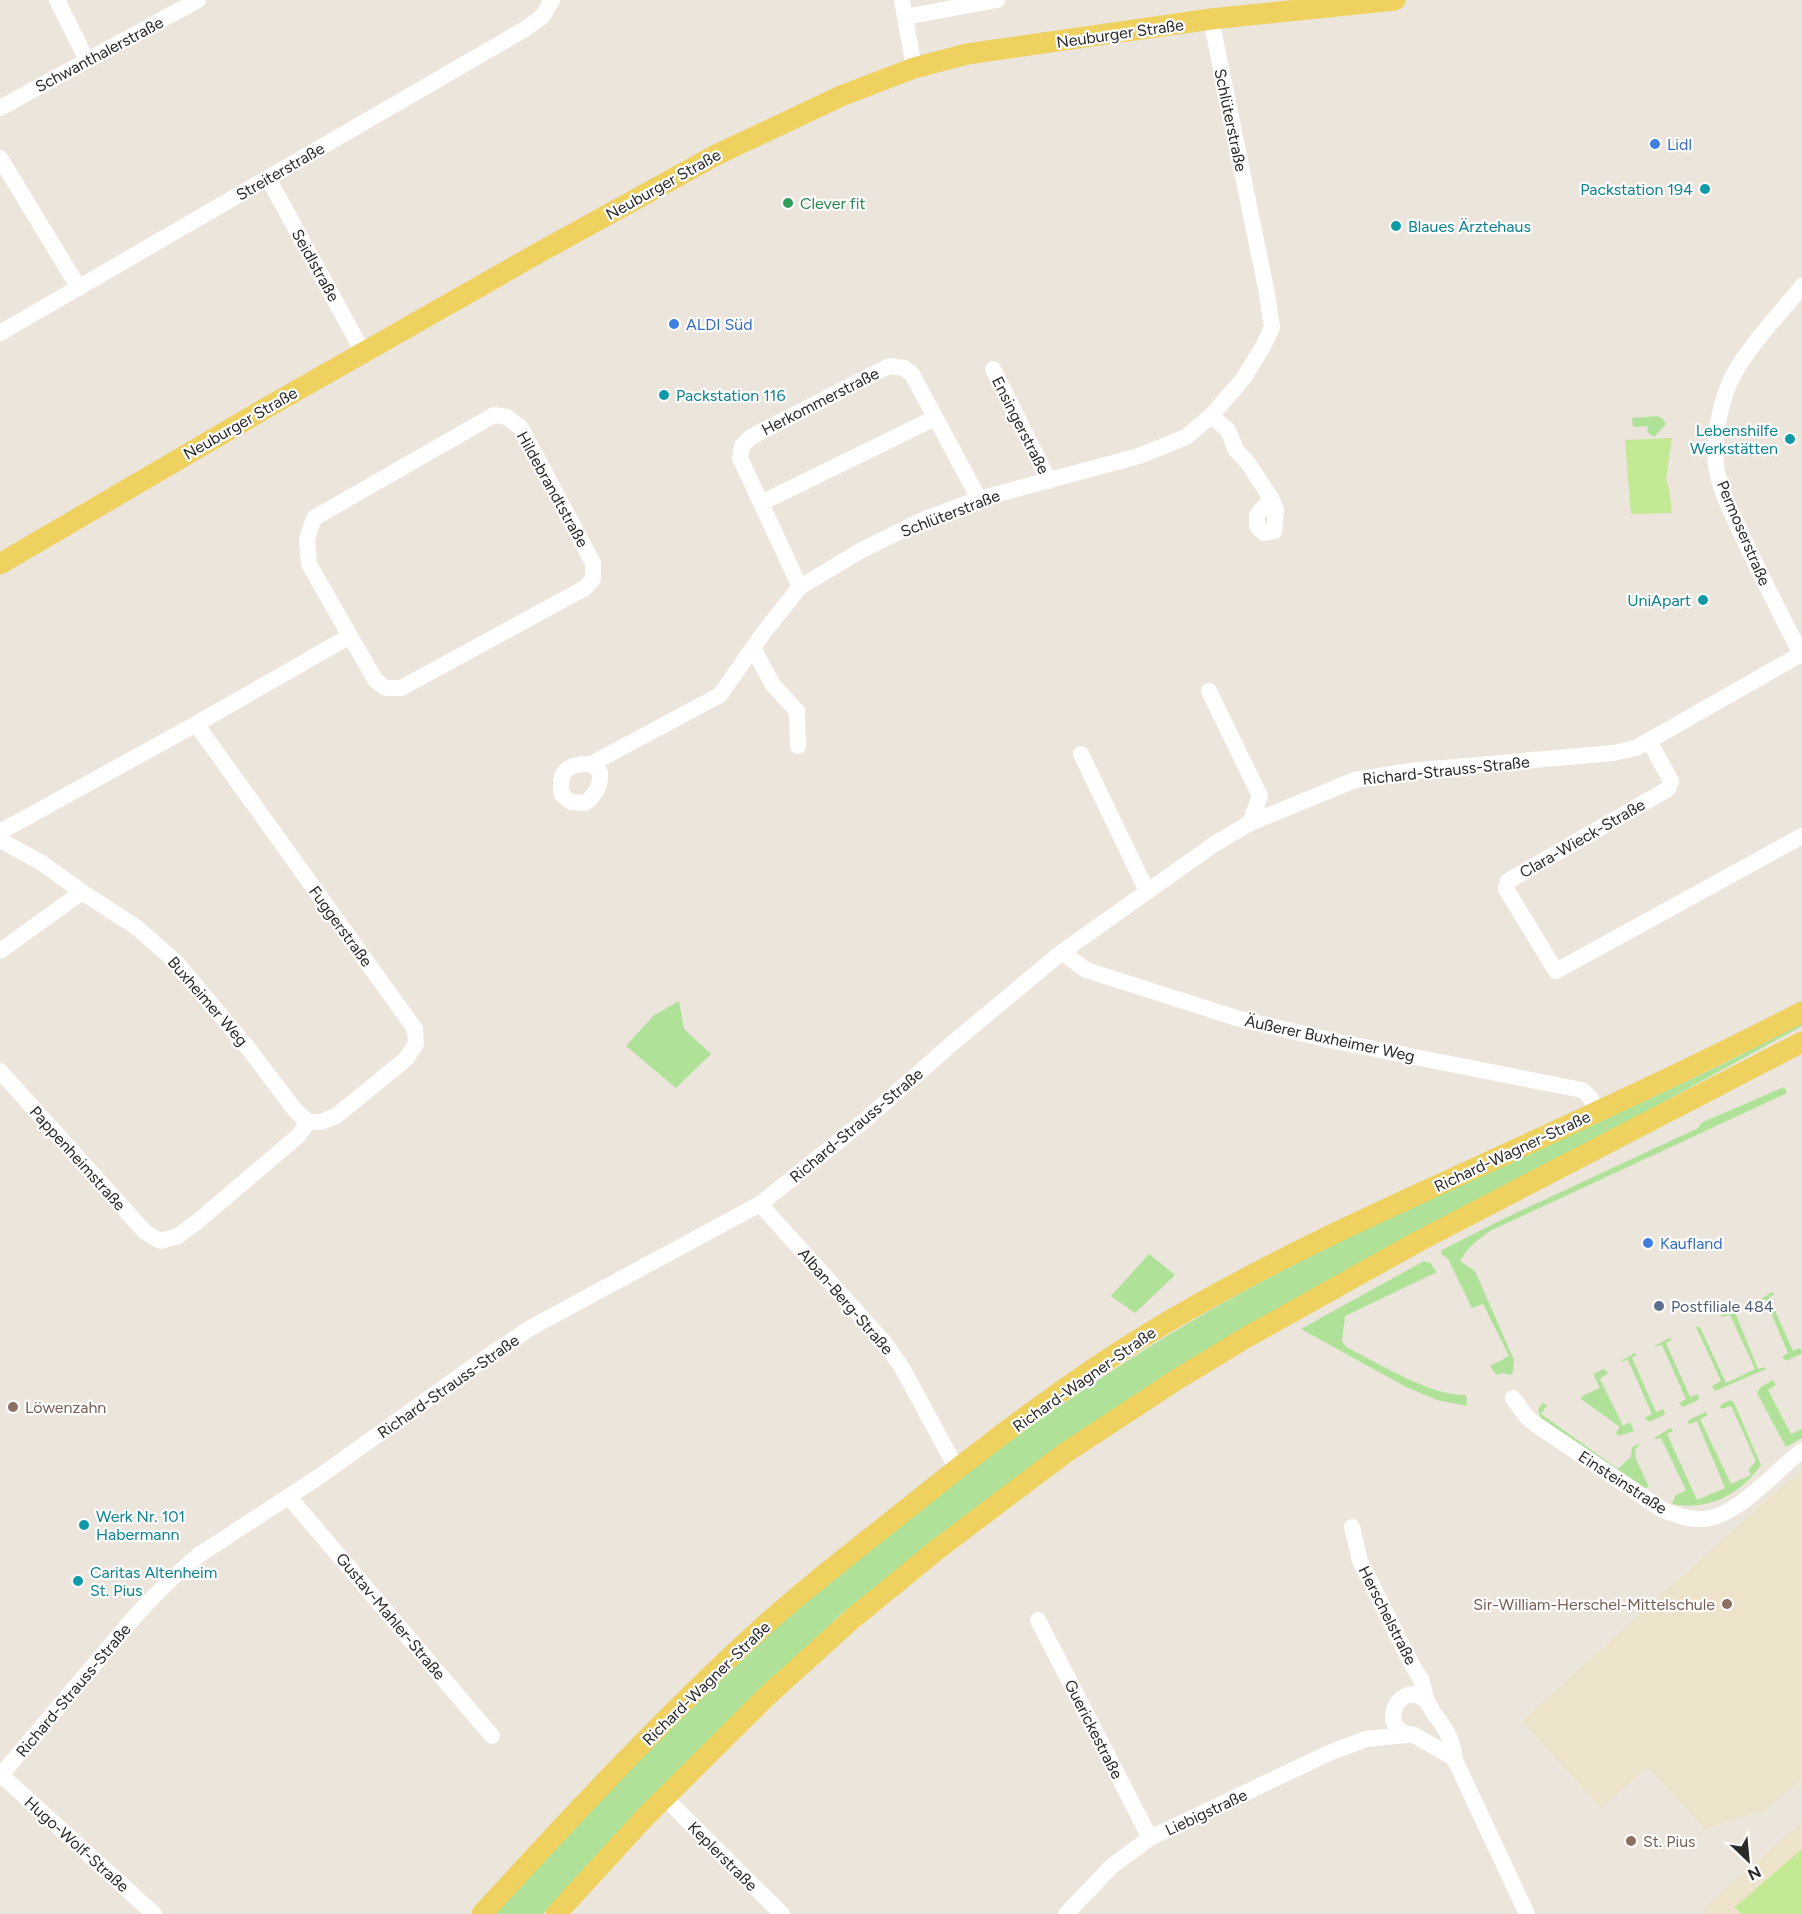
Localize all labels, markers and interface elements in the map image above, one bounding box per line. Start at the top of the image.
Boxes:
street label: Schwanthalerstraße [32,13,167,96]
street label: Neuburger Straße [1055,15,1185,52]
street label: Schlüterstraße [1210,67,1251,174]
place label: Lidl [1667,135,1692,154]
marker: Lidl [1648,137,1662,151]
street label: Streiterstraße [233,138,328,204]
street label: Neuburger Straße [602,145,724,224]
place label: Packstation 194 [1580,180,1693,199]
marker: Packstation 194 [1698,182,1712,196]
place label: Clever fit [800,194,865,213]
marker: Clever fit [781,196,795,210]
place label: Blaues Ärztehaus [1408,217,1531,236]
marker: Blaues Ärztehaus [1389,219,1403,233]
street label: Seidlstraße [288,226,343,305]
place label: ALDI Süd [686,315,753,334]
marker: ALDI Süd [667,317,681,331]
street label: Herkommerstraße [758,364,882,439]
street label: Ensingerstraße [988,373,1053,477]
street label: Neuburger Straße [180,383,301,464]
place label: Packstation 116 [676,386,786,405]
marker: Packstation 116 [657,388,671,402]
place label: Lebenshilfe Werkstätten [1690,421,1778,458]
street label: Hildebrandtstraße [513,428,592,551]
marker: Lebenshilfe Werkstätten [1783,432,1797,446]
street label: Permoserstraße [1713,478,1774,589]
street label: Schlüterstraße [898,486,1003,541]
place label: UniApart [1627,591,1691,610]
marker: UniApart [1696,593,1710,607]
street label: Richard-Strauss-Straße [1361,752,1531,789]
street label: Clara-Wieck-Straße [1516,795,1649,882]
street label: Fuggerstraße [305,882,376,971]
street label: Buxheimer Weg [164,953,252,1050]
street label: Äußerer Buxheimer Weg [1243,1011,1417,1066]
street label: Richard-Strauss-Straße [786,1064,927,1187]
street label: Pappenheimstraße [26,1102,130,1215]
street label: Richard-Wagner-Straße [1431,1107,1594,1196]
place label: Kaufland [1660,1234,1723,1253]
marker: Kaufland [1641,1236,1655,1250]
street label: Alban-Berg-Straße [794,1244,897,1359]
place label: Postfiliale 484 [1671,1297,1774,1316]
marker: Postfiliale 484 [1652,1299,1666,1313]
street label: Richard-Wagner-Straße [1009,1323,1160,1436]
street label: Richard-Strauss-Straße [374,1330,523,1442]
place label: Löwenzahn [25,1398,106,1417]
marker: Löwenzahn [6,1400,20,1414]
street label: Einsteinstraße [1575,1447,1671,1518]
place label: Werk Nr. 101 Habermann [96,1507,185,1544]
marker: Werk Nr. 101 Habermann [77,1518,91,1532]
street label: Gustav-Mahler-Straße [332,1549,449,1684]
place label: Caritas Altenheim St. Pius [90,1563,217,1600]
street label: Herschelstraße [1355,1563,1421,1668]
marker: Caritas Altenheim St. Pius [71,1574,85,1588]
place label: Sir-William-Herschel-Mittelschule [1473,1595,1715,1614]
marker: Sir-William-Herschel-Mittelschule [1720,1597,1734,1611]
street label: Richard-Wagner-Straße [639,1617,774,1749]
street label: Richard-Strauss-Straße [12,1620,135,1761]
street label: Guerickestraße [1060,1676,1127,1782]
street label: Liebigstraße [1162,1785,1250,1840]
street label: Hugo-Wolf-Straße [21,1793,133,1896]
street label: Keplerstraße [684,1818,761,1895]
north arrow [1718,1830,1778,1890]
place label: St. Pius [1643,1832,1696,1851]
marker: St. Pius [1624,1834,1638,1848]
text: N [1745,1862,1764,1884]

